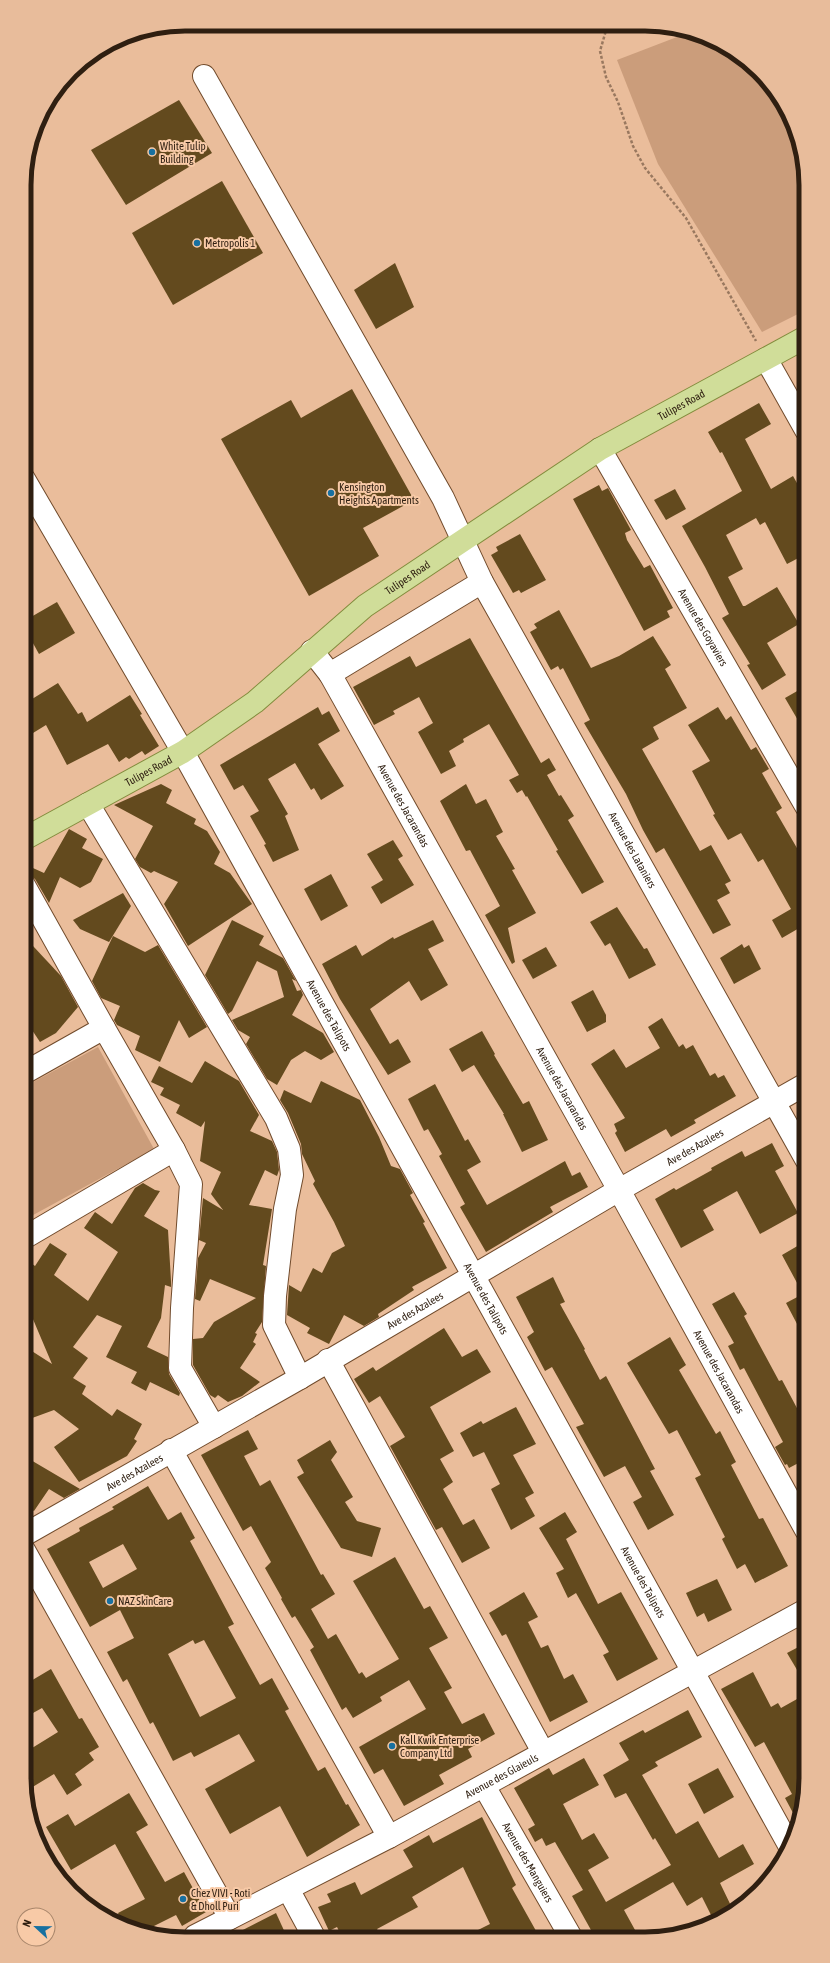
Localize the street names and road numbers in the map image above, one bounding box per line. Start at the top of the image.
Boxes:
street label: Tulipes Road [656,387,707,422]
street label: Tulipes Road [383,558,432,597]
street label: Avenue des Goyaviers [676,587,730,668]
street label: Tulipes Road [123,753,174,789]
street label: Avenue des Jacarandas [376,762,432,849]
street label: Avenue des Lataniers [606,810,659,890]
street label: Avenue des Talipots [304,978,354,1053]
street label: Avenue des Jacarandas [534,1045,590,1132]
street label: Ave des Azalees [664,1126,725,1168]
street label: Avenue des Talipots [462,1261,511,1337]
street label: Ave des Azalees [385,1289,445,1331]
street label: Avenue des Jacarandas [691,1328,747,1416]
street label: Ave des Azalees [104,1451,165,1493]
street label: Avenue des Talipots [619,1544,668,1620]
street label: Avenue des Glaieuls [463,1751,540,1800]
street label: Avenue des Manguiers [500,1820,556,1904]

